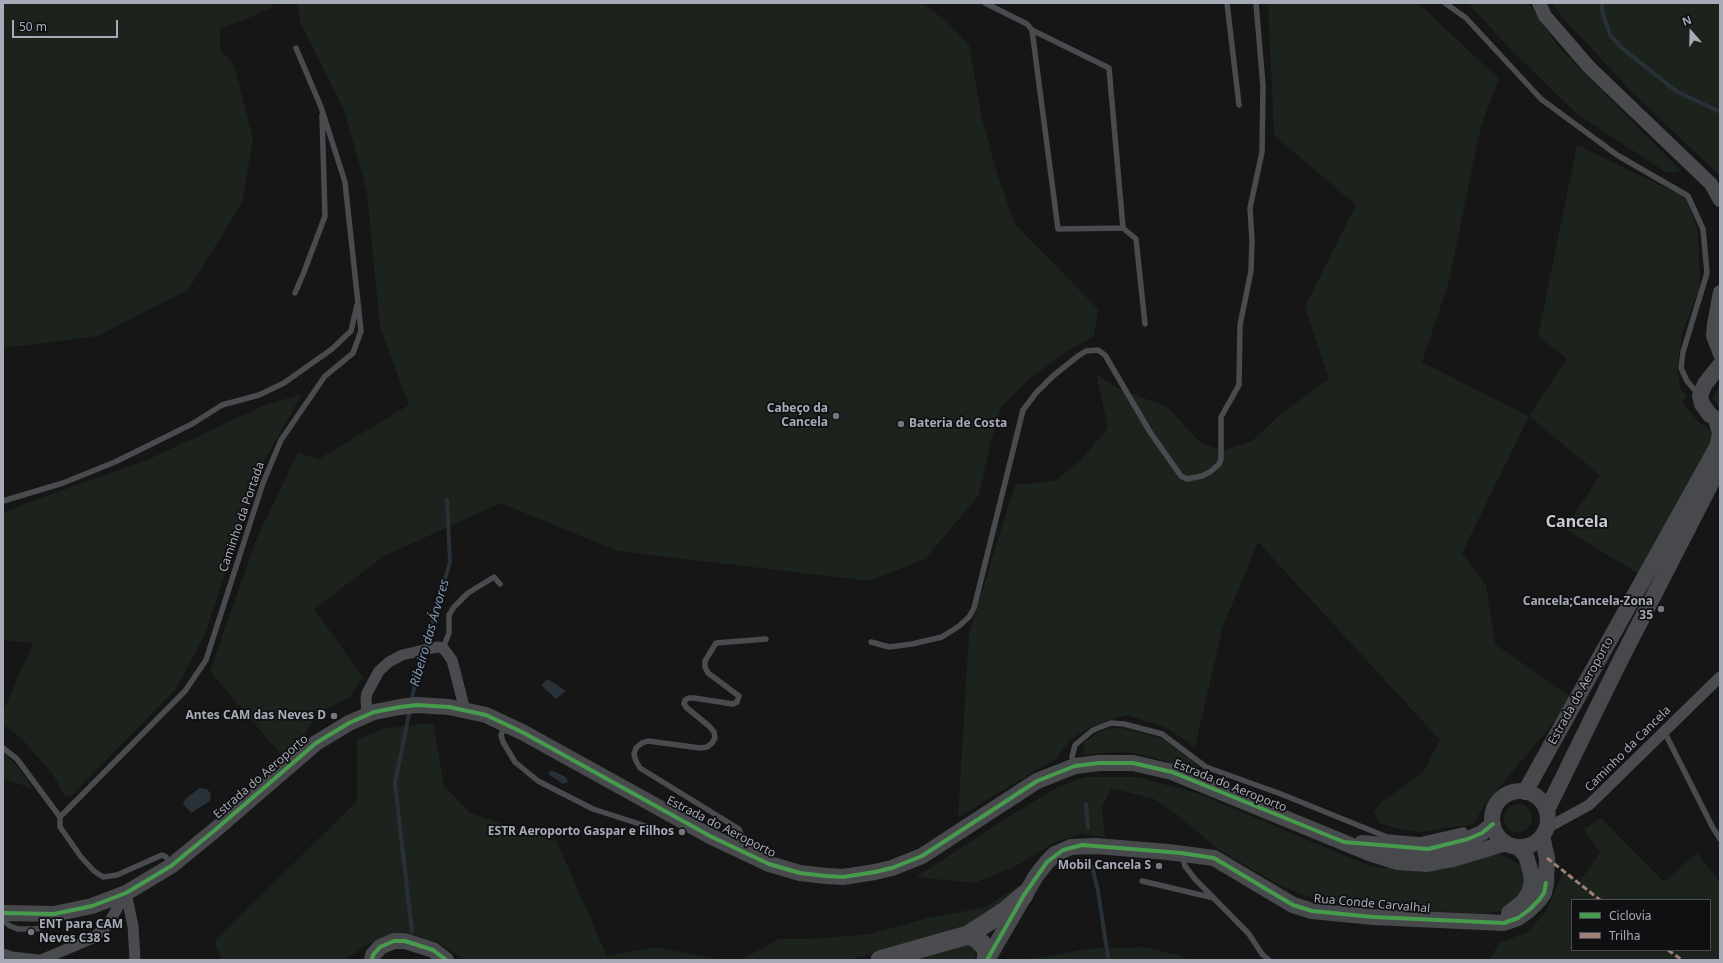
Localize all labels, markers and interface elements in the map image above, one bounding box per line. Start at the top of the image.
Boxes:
scale bar [14,12,120,38]
north arrow [1671,12,1711,52]
text: N [1680,12,1693,29]
text: 50 m [19,18,47,35]
place label: Cabeço da Cancela [767,402,828,430]
marker: Cabeço da Cancela [831,411,841,421]
place label: Bateria de Costa [909,417,1007,431]
marker: Bateria de Costa [896,419,906,429]
street label: Caminho da Portada [216,460,268,574]
district label: Cancela [1546,512,1608,532]
water label: Ribeiro das Árvores [407,578,453,688]
place label: Cancela;Cancela-Zona 35 [1523,595,1653,623]
marker: Cancela;Cancela-Zona 35 [1656,604,1666,614]
street label: Estrada do Aeroporto [1545,635,1617,747]
street label: Caminho da Cancela [1582,703,1674,795]
place label: Antes CAM das Neves D [185,709,326,723]
marker: Antes CAM das Neves D [329,711,339,721]
street label: Estrada do Aeroporto [211,732,311,822]
street label: Estrada do Aeroporto [1171,757,1289,815]
street label: Estrada do Aeroporto [664,793,778,861]
place label: ESTR Aeroporto Gaspar e Filhos [488,825,674,839]
marker: ESTR Aeroporto Gaspar e Filhos [677,827,687,837]
place label: Mobil Cancela S [1058,859,1151,873]
marker: Mobil Cancela S [1154,861,1164,871]
street label: Rua Conde Carvalhal [1313,892,1431,916]
legend [1571,899,1711,951]
text: Ciclovia [1609,907,1651,924]
place label: ENT para CAM Neves C38 S [39,918,123,946]
marker: ENT para CAM Neves C38 S [26,927,36,937]
text: Trilha [1609,927,1640,944]

